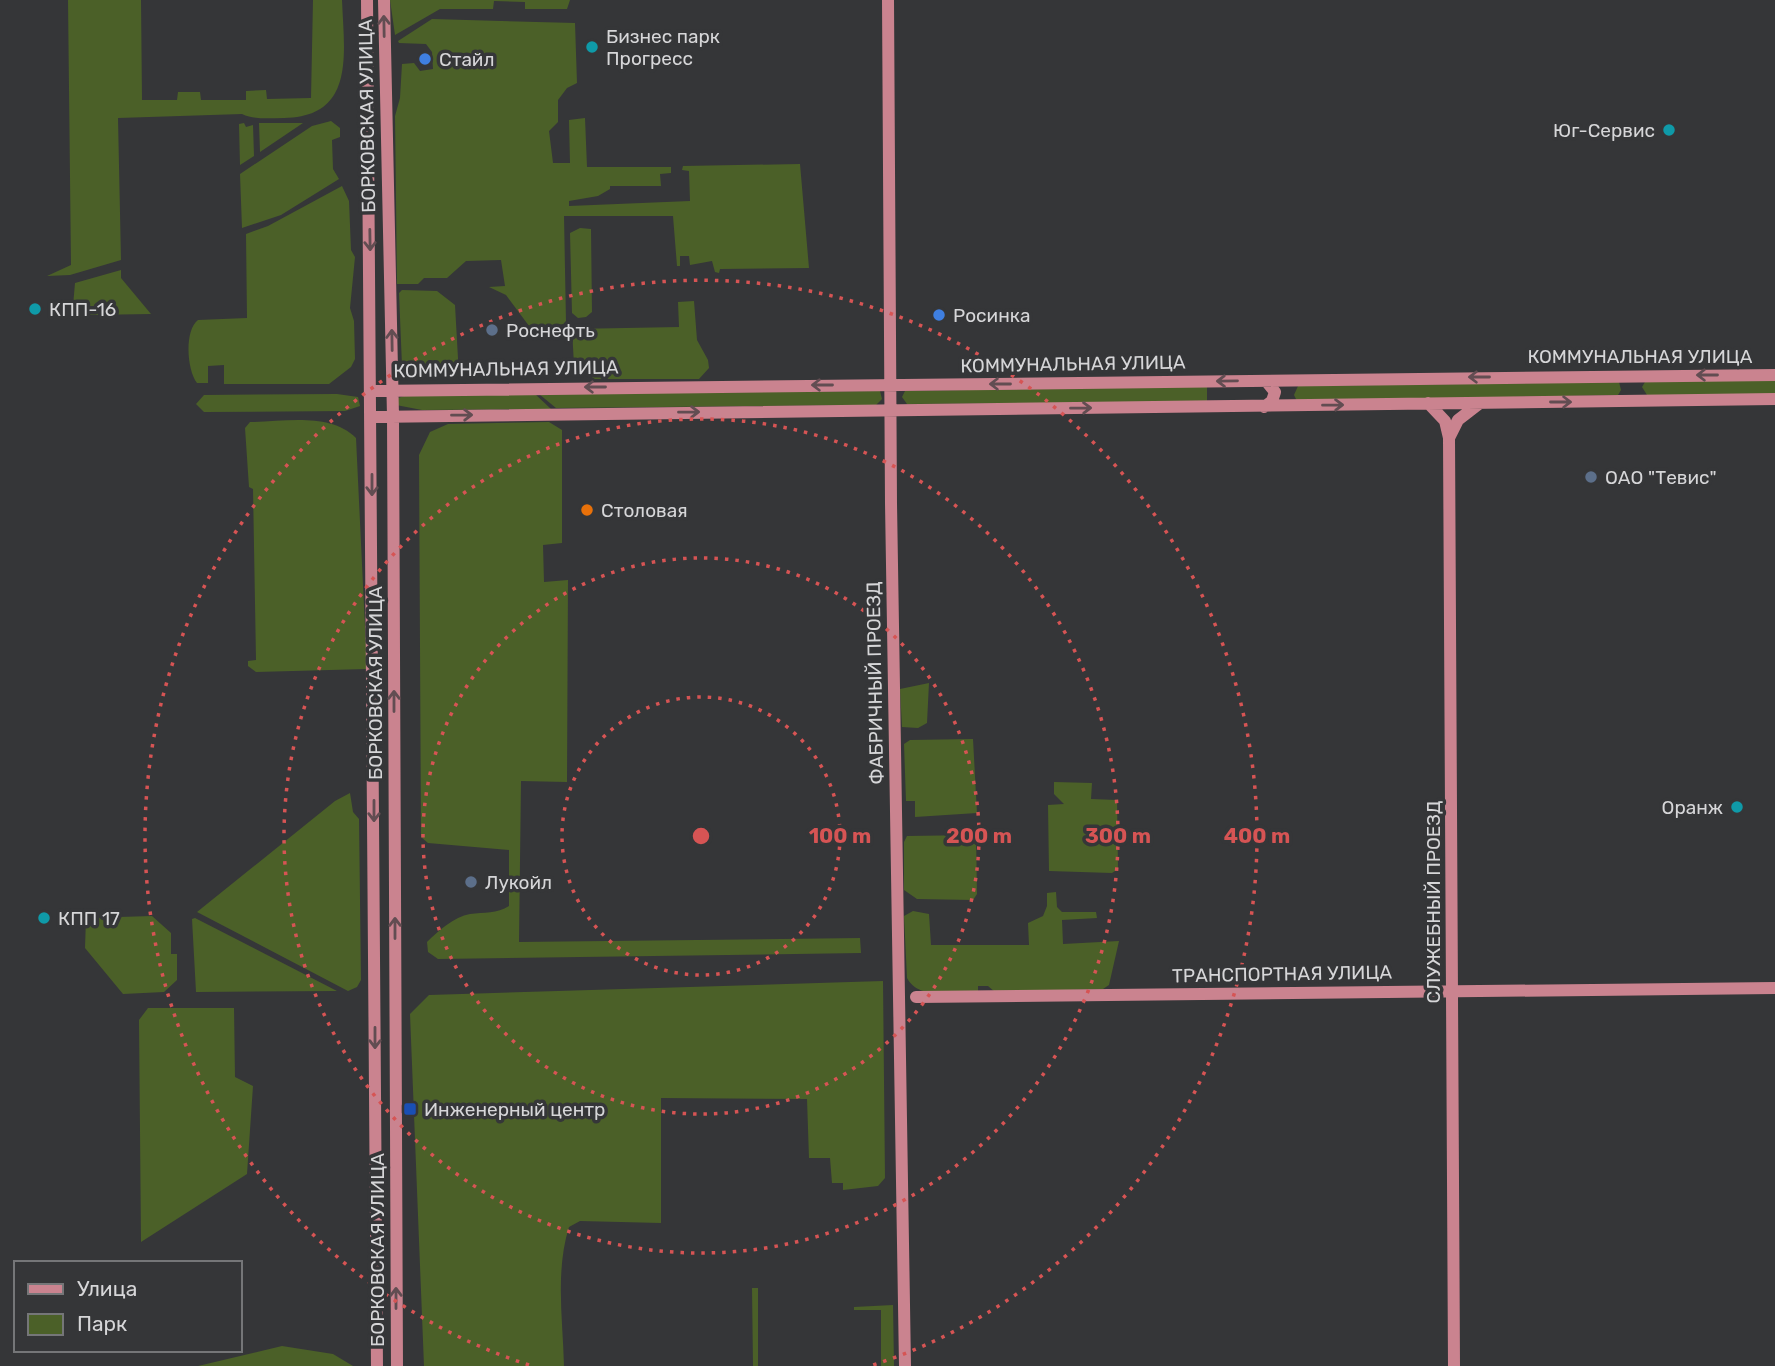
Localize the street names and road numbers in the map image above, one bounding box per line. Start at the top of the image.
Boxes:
street label: БОРКОВСКАЯ УЛИЦА [354,19,380,213]
street label: КОММУНАЛЬНАЯ УЛИЦА [1527,345,1753,368]
street label: КОММУНАЛЬНАЯ УЛИЦА [960,351,1186,377]
street label: КОММУНАЛЬНАЯ УЛИЦА [393,356,619,382]
street label: ФАБРИЧНЫЙ ПРОЕЗД [862,581,888,785]
street label: БОРКОВСКАЯ УЛИЦА [364,586,387,780]
street label: СЛУЖЕБНЫЙ ПРОЕЗД [1422,800,1445,1004]
street label: ТРАНСПОРТНАЯ УЛИЦА [1172,961,1392,987]
street label: БОРКОВСКАЯ УЛИЦА [366,1153,389,1347]

